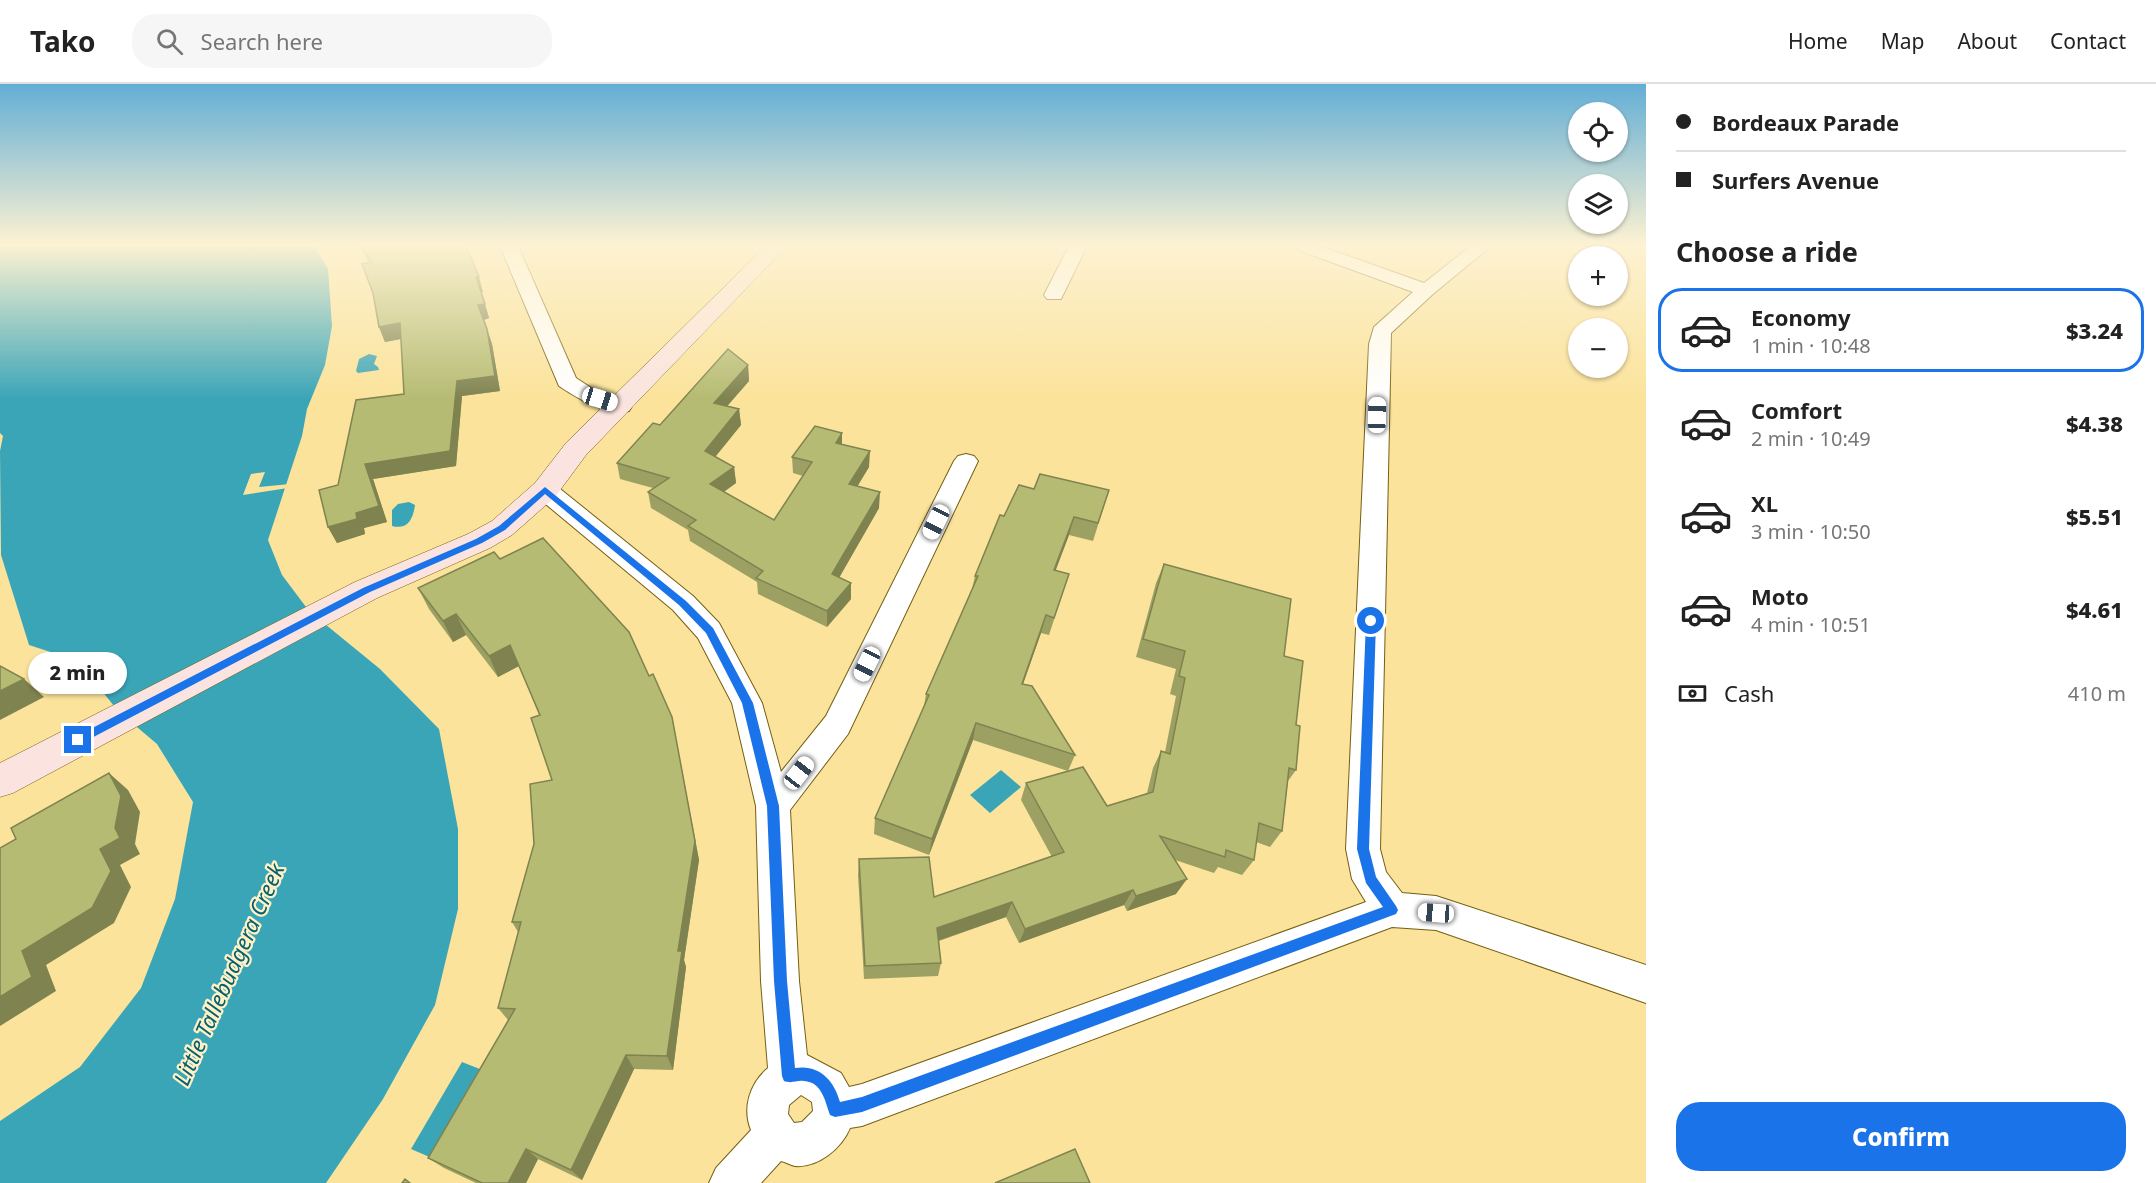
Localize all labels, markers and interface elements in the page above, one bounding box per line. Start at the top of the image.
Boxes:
search box [132,14,552,68]
text: Tako [30,22,96,60]
icon: search [153,25,186,58]
text: Search here [201,26,323,56]
text: Home [1788,27,1848,55]
text: Map [1881,27,1924,55]
text: About [1957,27,2017,55]
text: Contact [2050,27,2126,55]
map controls [1568,102,1628,378]
button: locate [1568,102,1628,162]
text: Bordeaux Parade [1712,107,1899,137]
text: Surfers Avenue [1712,165,1879,195]
button: layers [1568,174,1628,234]
text: Choose a ride [1676,233,1858,270]
button: + [1568,246,1628,306]
text: Economy [1751,302,1850,332]
icon: car [1679,303,1733,357]
text: $3.24 [2066,315,2123,345]
button: − [1568,318,1628,378]
text: 1 min · 10:48 [1751,332,1871,359]
car [580,385,620,413]
text: Comfort [1751,395,1842,425]
icon: car [1679,396,1733,450]
car [1368,397,1386,433]
text: $4.38 [2066,408,2123,438]
text: 2 min · 10:49 [1751,425,1871,452]
text: XL [1751,488,1778,518]
icon: car [1679,489,1733,543]
text: $5.51 [2066,501,2123,531]
car [920,502,952,542]
text: 3 min · 10:50 [1751,518,1871,545]
text: Moto [1751,581,1809,611]
icon: car [1679,582,1733,636]
text: $4.61 [2066,594,2123,624]
route start [1357,607,1384,634]
text: 4 min · 10:51 [1751,611,1871,638]
car [851,644,883,684]
callout: 2 min [28,653,128,695]
text: 2 min [50,659,105,686]
icon: cash [1676,677,1709,710]
text: Cash [1724,678,1774,708]
text: 410 m [2068,680,2126,707]
route end [64,726,91,753]
car [781,753,817,793]
water label: Little Tallebudgera Creek [166,857,291,1090]
car [1417,903,1455,923]
button: Confirm [1676,1102,2126,1171]

